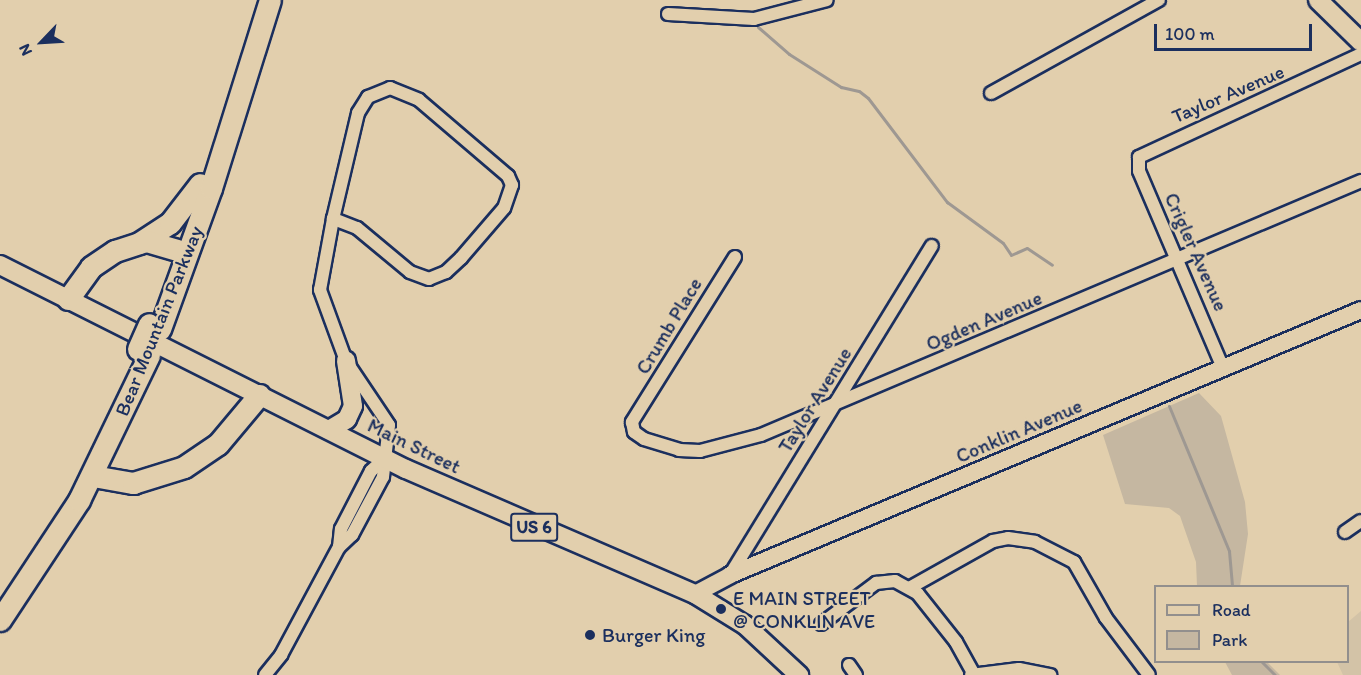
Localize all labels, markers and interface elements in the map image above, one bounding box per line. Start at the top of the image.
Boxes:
north arrow [12,12,72,72]
scale bar [1157,12,1314,50]
text: 100 m [1165,23,1215,45]
text: N [14,41,36,59]
street label: Taylor Avenue [1168,60,1288,128]
street label: Crigler Avenue [1159,190,1233,314]
street label: Bear Mountain Parkway [110,222,208,420]
street label: Crumb Place [631,273,707,379]
street label: Ogden Avenue [923,286,1045,356]
street label: Taylor Avenue [773,343,857,457]
street label: Conklin Avenue [953,394,1085,468]
street label: Main Street [364,413,464,479]
road number: US 6 [510,512,558,542]
legend [1154,585,1349,663]
place label: E MAIN STREET @ CONKLIN AVE [733,586,875,633]
text: Road [1212,599,1251,621]
marker: E MAIN STREET @ CONKLIN AVE [714,602,728,616]
place label: Burger King [602,623,705,647]
marker: Burger King [583,628,597,642]
text: Park [1212,629,1247,651]

